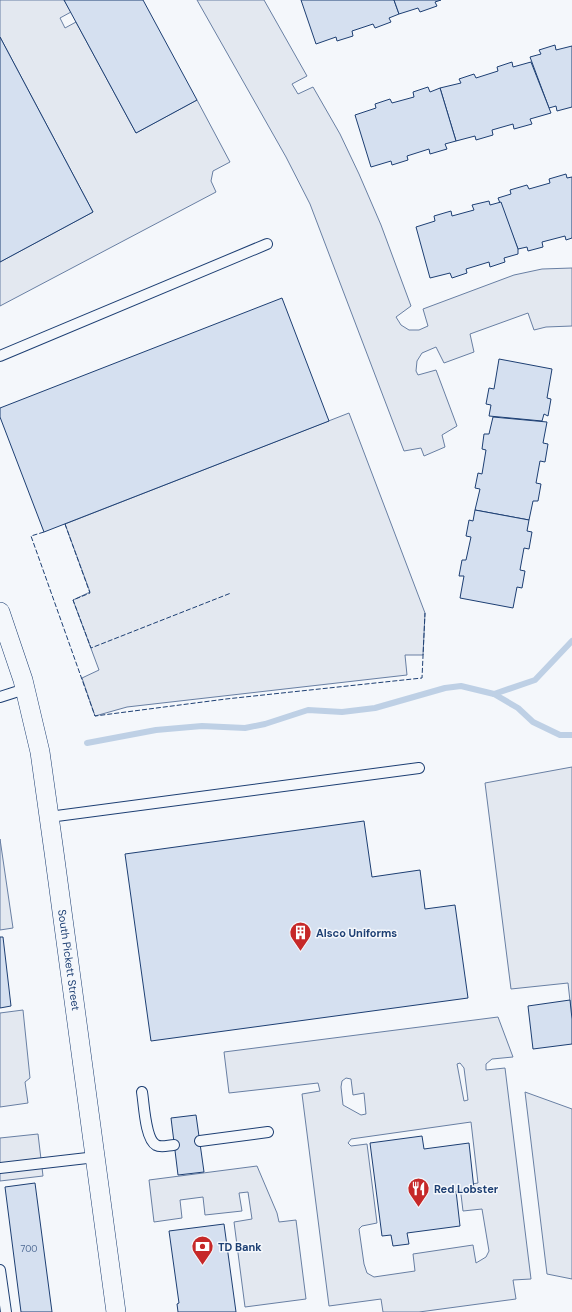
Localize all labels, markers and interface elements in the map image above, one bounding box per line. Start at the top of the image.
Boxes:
street label: South Pickett Street [55,909,83,1011]
building icon: Alsco Uniforms [287,920,313,953]
place label: Alsco Uniforms [316,926,397,940]
restaurant icon: Red Lobster [405,1176,431,1209]
place label: Red Lobster [434,1182,499,1196]
bank icon: TD Bank [189,1234,215,1267]
place label: TD Bank [218,1240,262,1254]
house number: 700 [21,1243,38,1255]

